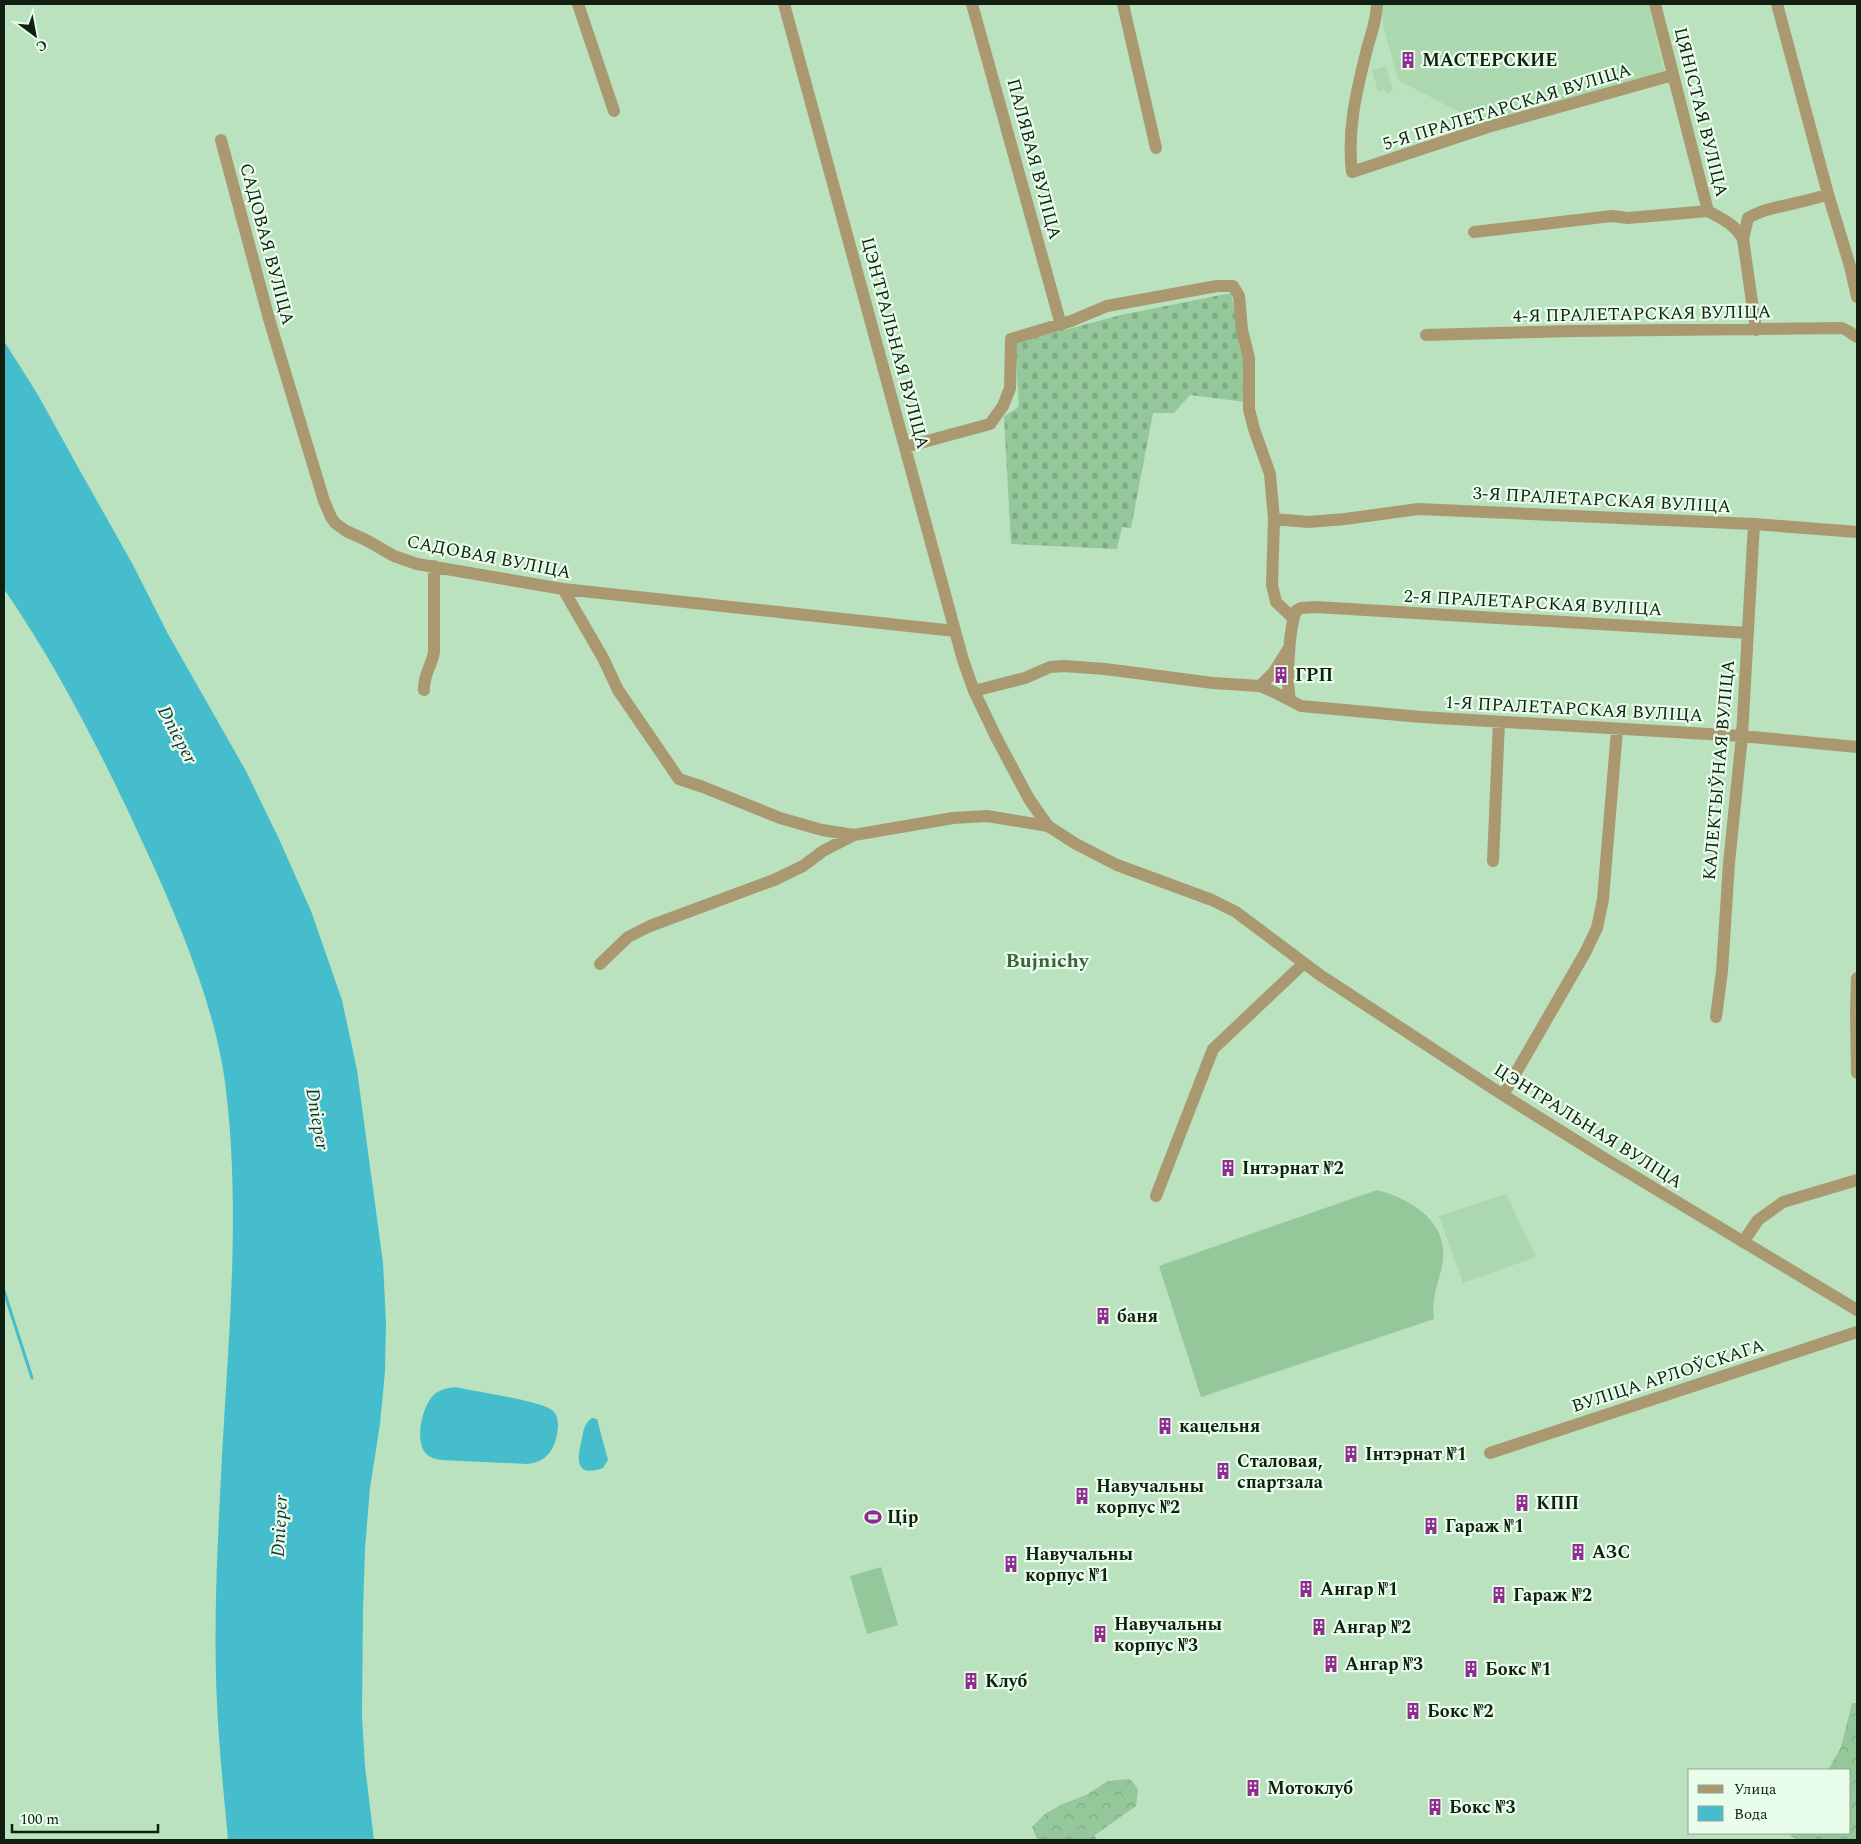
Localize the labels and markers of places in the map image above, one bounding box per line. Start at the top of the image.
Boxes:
place label: МАСТЕРСКИЕ [1422,47,1557,74]
building icon: МАСТЕРСКИЕ [1398,50,1418,70]
place label: ГРП [1295,662,1333,689]
building icon: ГРП [1271,665,1291,685]
place label: Інтэрнат №2 [1242,1155,1344,1182]
building icon: Інтэрнат №2 [1218,1158,1238,1178]
place label: баня [1117,1303,1158,1330]
building icon: баня [1093,1306,1113,1326]
place label: кацельня [1179,1413,1261,1440]
building icon: кацельня [1155,1416,1175,1436]
place label: Інтэрнат №1 [1365,1441,1467,1468]
building icon: Інтэрнат №1 [1341,1444,1361,1464]
place label: Сталовая, спартзала [1237,1448,1324,1496]
building icon: Сталовая, спартзала [1213,1461,1233,1481]
place label: Навучальны корпус №2 [1096,1473,1205,1521]
building icon: Навучальны корпус №2 [1072,1486,1092,1506]
place label: КПП [1536,1490,1579,1517]
building icon: КПП [1512,1493,1532,1513]
place label: Цір [887,1504,918,1531]
sports icon: Цір [863,1507,883,1527]
place label: Гараж №1 [1445,1513,1524,1540]
building icon: Гараж №1 [1421,1516,1441,1536]
place label: АЗС [1592,1539,1630,1566]
place label: Навучальны корпус №1 [1025,1541,1134,1589]
building icon: АЗС [1568,1542,1588,1562]
building icon: Навучальны корпус №1 [1001,1554,1021,1574]
place label: Ангар №1 [1320,1576,1398,1603]
building icon: Ангар №1 [1296,1579,1316,1599]
place label: Гараж №2 [1513,1582,1592,1609]
building icon: Гараж №2 [1489,1585,1509,1605]
place label: Навучальны корпус №3 [1114,1611,1223,1659]
place label: Ангар №2 [1333,1614,1411,1641]
building icon: Ангар №2 [1309,1617,1329,1637]
building icon: Навучальны корпус №3 [1090,1624,1110,1644]
place label: Ангар №3 [1345,1651,1423,1678]
building icon: Ангар №3 [1321,1654,1341,1674]
place label: Бокс №1 [1485,1656,1552,1683]
building icon: Бокс №1 [1461,1659,1481,1679]
place label: Клуб [985,1668,1028,1695]
building icon: Клуб [961,1671,981,1691]
place label: Бокс №2 [1427,1698,1494,1725]
building icon: Бокс №2 [1403,1701,1423,1721]
place label: Мотоклуб [1267,1775,1353,1802]
building icon: Мотоклуб [1243,1778,1263,1798]
place label: Бокс №3 [1449,1794,1516,1821]
building icon: Бокс №3 [1425,1797,1445,1817]

